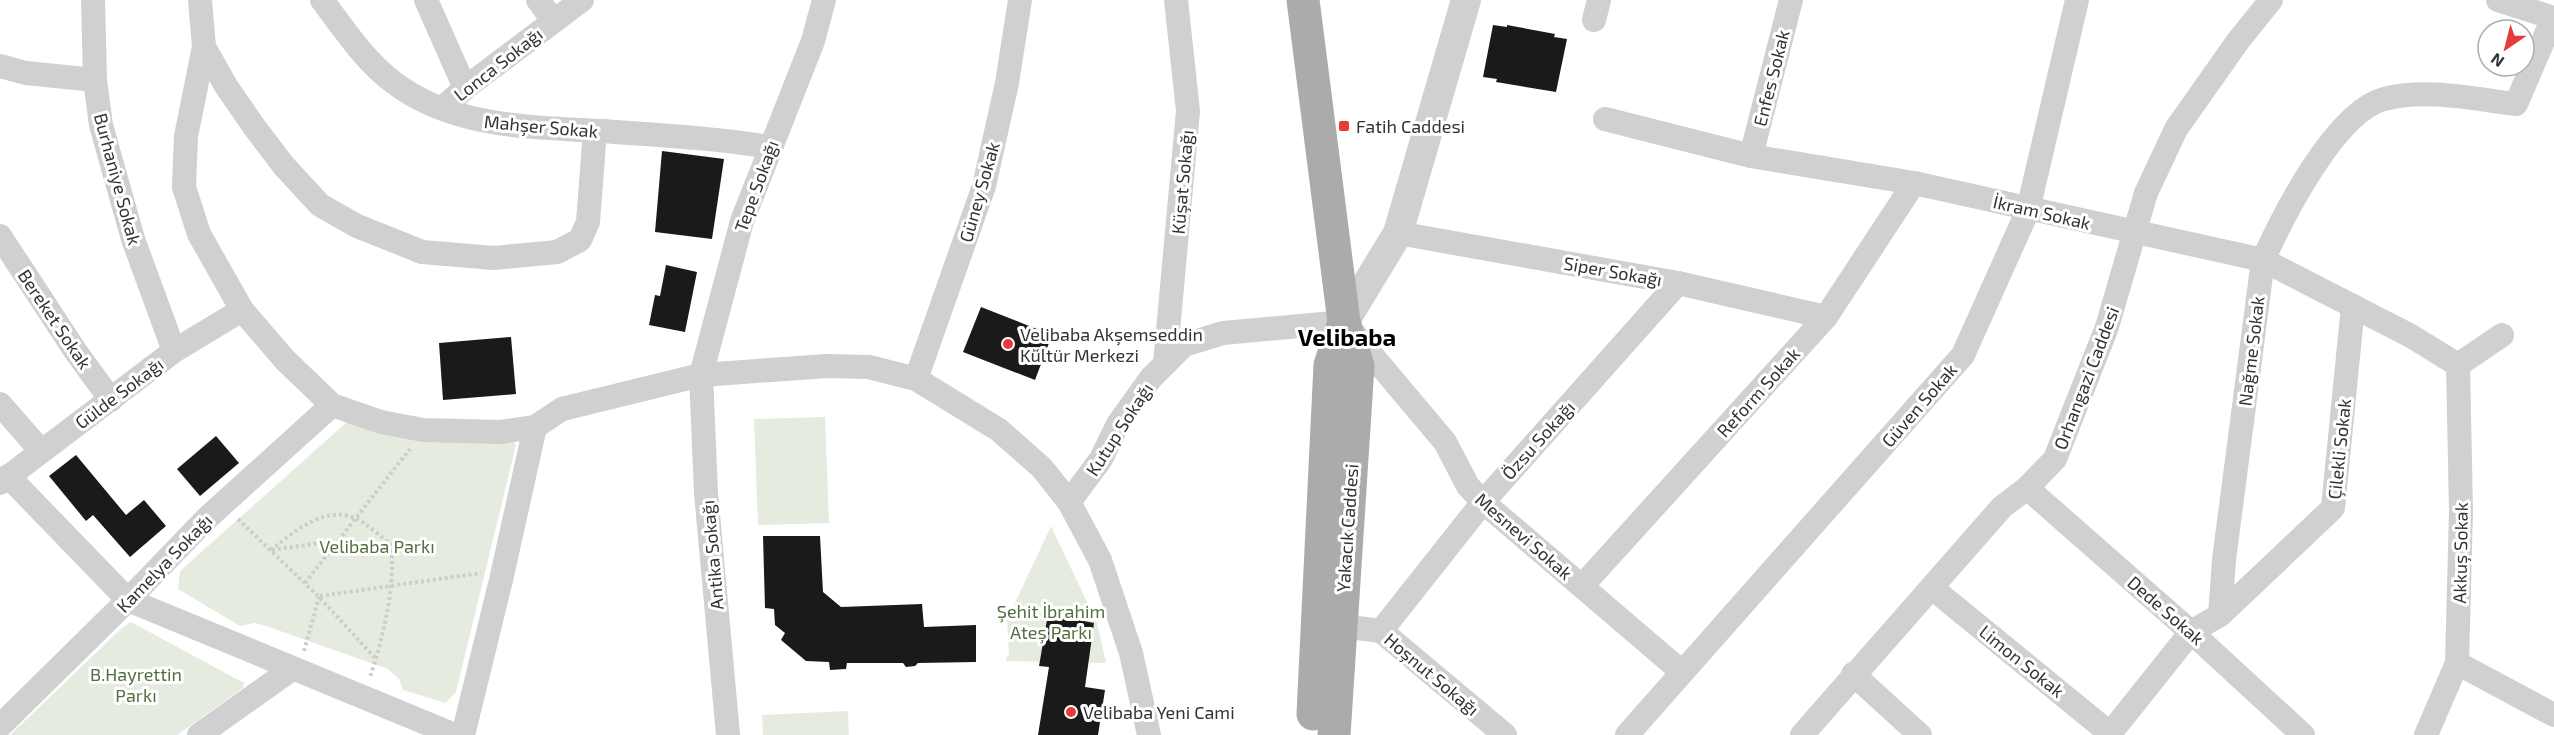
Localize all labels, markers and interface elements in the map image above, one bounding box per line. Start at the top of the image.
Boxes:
north arrow [2476,18,2536,78]
street label: Lonca Sokağı [449,23,547,105]
street label: Enfes Sokak [1748,28,1794,128]
text: N [2487,50,2507,72]
street label: Mahşer Sokak [483,110,599,143]
street label: Burhaniye Sokak [90,111,146,247]
place label: Fatih Caddesi [1356,115,1465,137]
marker: Fatih Caddesi [1337,119,1351,133]
street label: Küşat Sokağı [1166,129,1199,235]
street label: Tepe Sokağı [729,137,783,235]
street label: Güney Sokak [954,139,1004,245]
street label: İkram Sokak [1991,190,2093,234]
street label: Siper Sokağı [1562,252,1664,290]
street label: Bereket Sokak [14,265,96,373]
street label: Nağme Sokak [2233,295,2269,407]
street label: Orhangazi Caddesi [2049,303,2123,453]
district label: Velibaba [1298,322,1396,351]
place label: Velibaba Akşemseddin Kültür Merkezi [1020,323,1203,366]
marker: Velibaba Akşemseddin Kültür Merkezi [1001,337,1015,351]
street label: Reform Sokak [1712,343,1804,441]
street label: Gülde Sokağı [71,353,167,433]
street label: Güven Sokak [1877,359,1961,451]
street label: Kutup Sokağı [1081,378,1157,480]
street label: Özsu Sokağı [1497,396,1579,484]
street label: Çilekli Sokak [2323,398,2356,501]
street label: Yakacık Caddesi [1332,463,1362,593]
street label: Mesnevi Sokak [1471,488,1577,584]
street label: Antika Sokağı [696,499,728,611]
street label: Akkuş Sokak [2448,502,2473,604]
street label: Kamelya Sokağı [112,509,216,617]
park label: Velibaba Parkı [319,535,435,557]
street label: Dede Sokak [2123,571,2209,649]
park label: Şehit İbrahim Ateş Parkı [997,600,1105,644]
street label: Limon Sokak [1975,620,2069,702]
street label: Hoşnut Sokağı [1380,628,1484,721]
park label: B.Hayrettin Parkı [90,663,182,706]
place label: Velibaba Yeni Cami [1083,701,1235,723]
marker: Velibaba Yeni Cami [1064,705,1078,719]

